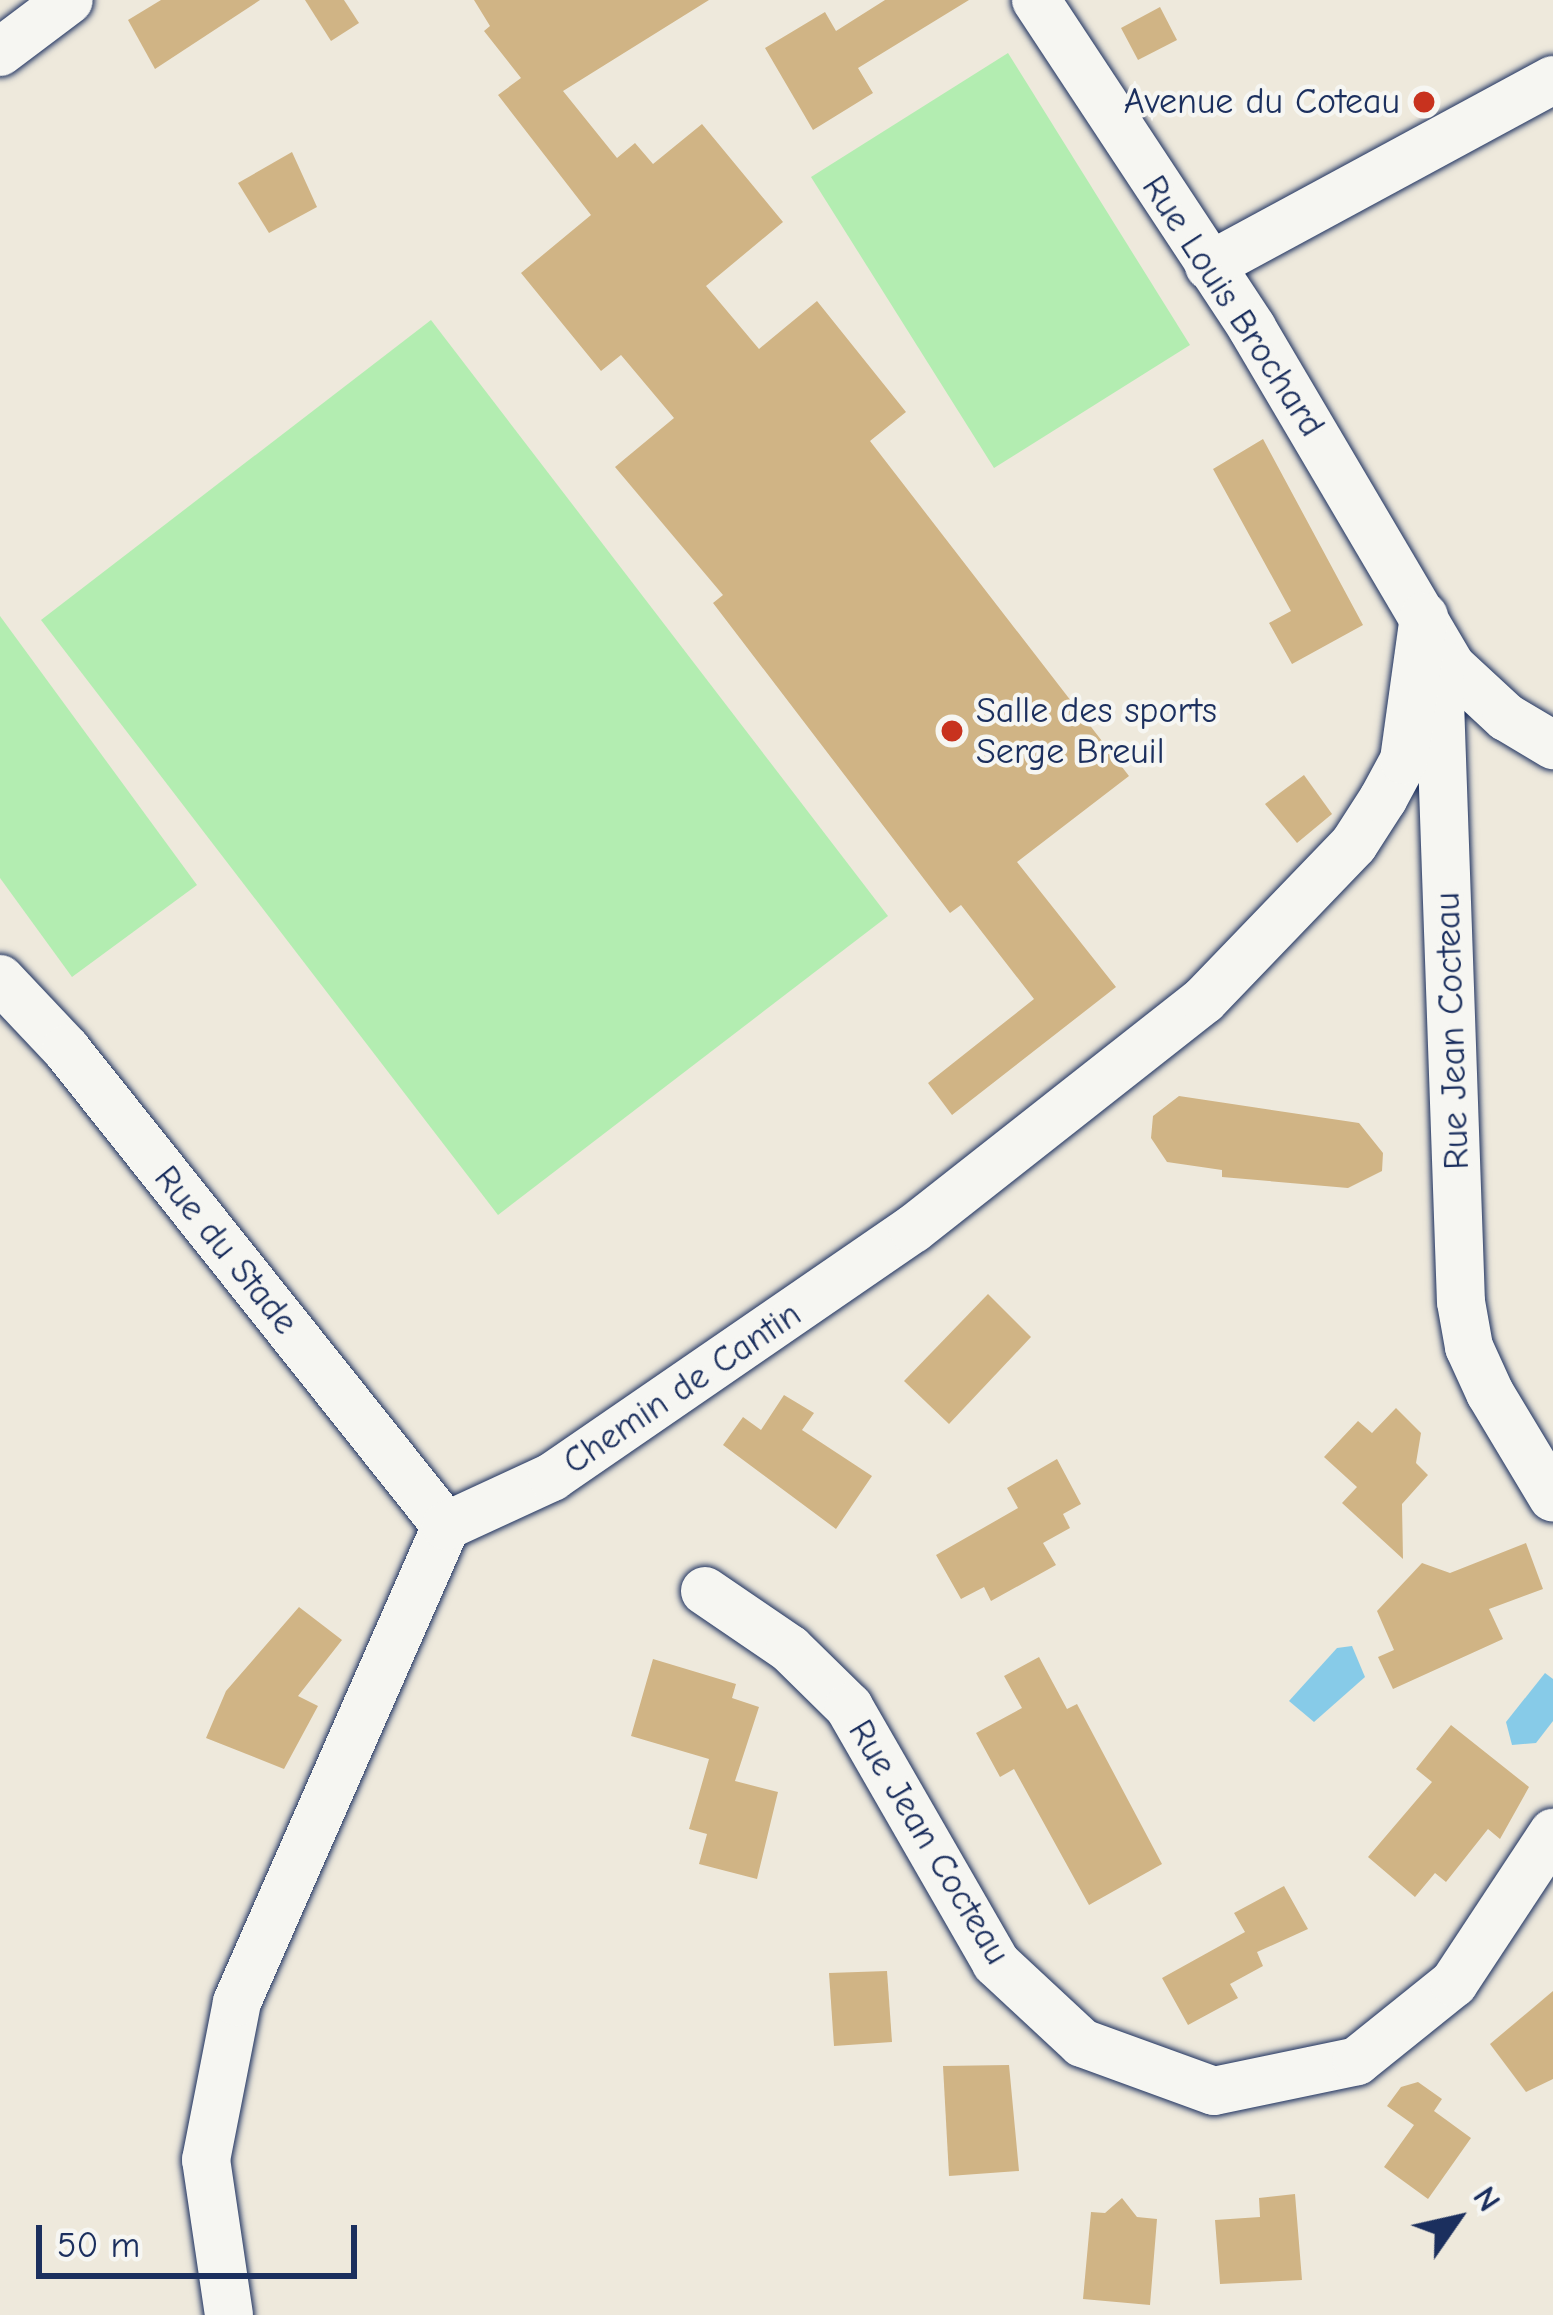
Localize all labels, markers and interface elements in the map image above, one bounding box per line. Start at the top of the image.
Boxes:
place label: Avenue du Coteau [1124,80,1400,124]
marker: Avenue du Coteau [1411,89,1437,115]
street label: Rue Louis Brochard [1133,167,1333,445]
place label: Salle des sports Serge Breuil [976,688,1217,773]
marker: Salle des sports Serge Breuil [939,718,965,744]
street label: Rue Jean Cocteau [1426,891,1478,1171]
street label: Rue du Stade [145,1157,307,1343]
street label: Chemin de Cantin [555,1293,809,1483]
street label: Rue Jean Cocteau [839,1712,1019,1972]
north arrow [1397,2159,1517,2279]
text: N [1465,2179,1509,2218]
scale bar [42,2201,363,2275]
text: 50 m [57,2225,140,2266]

